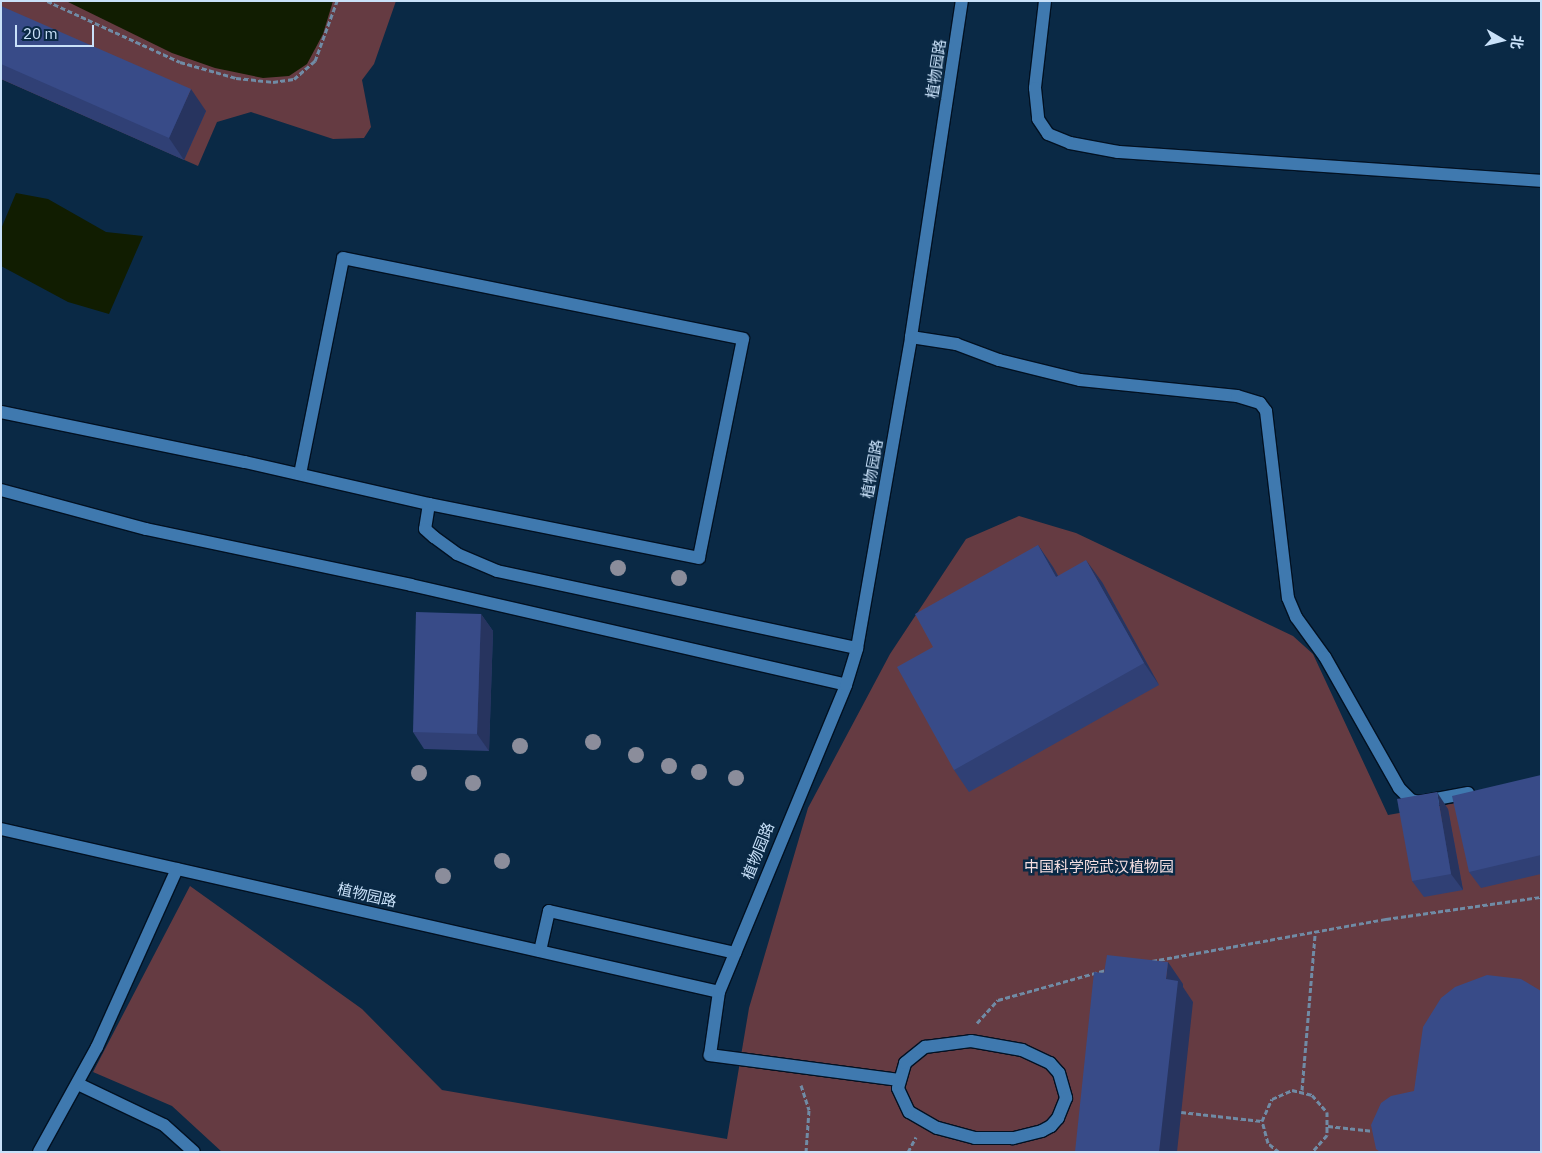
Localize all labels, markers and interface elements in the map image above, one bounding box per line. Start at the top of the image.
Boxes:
scale bar [18,15,96,47]
north arrow [1477,15,1527,65]
text: 20 m [23,24,58,43]
text: 北 [1507,34,1527,50]
street label: 植物园路 [923,38,949,100]
street label: 植物园路 [858,438,886,500]
street label: 植物园路 [738,820,778,882]
park label: 中国科学院武汉植物园 [1024,858,1174,876]
street label: 植物园路 [336,879,398,911]

